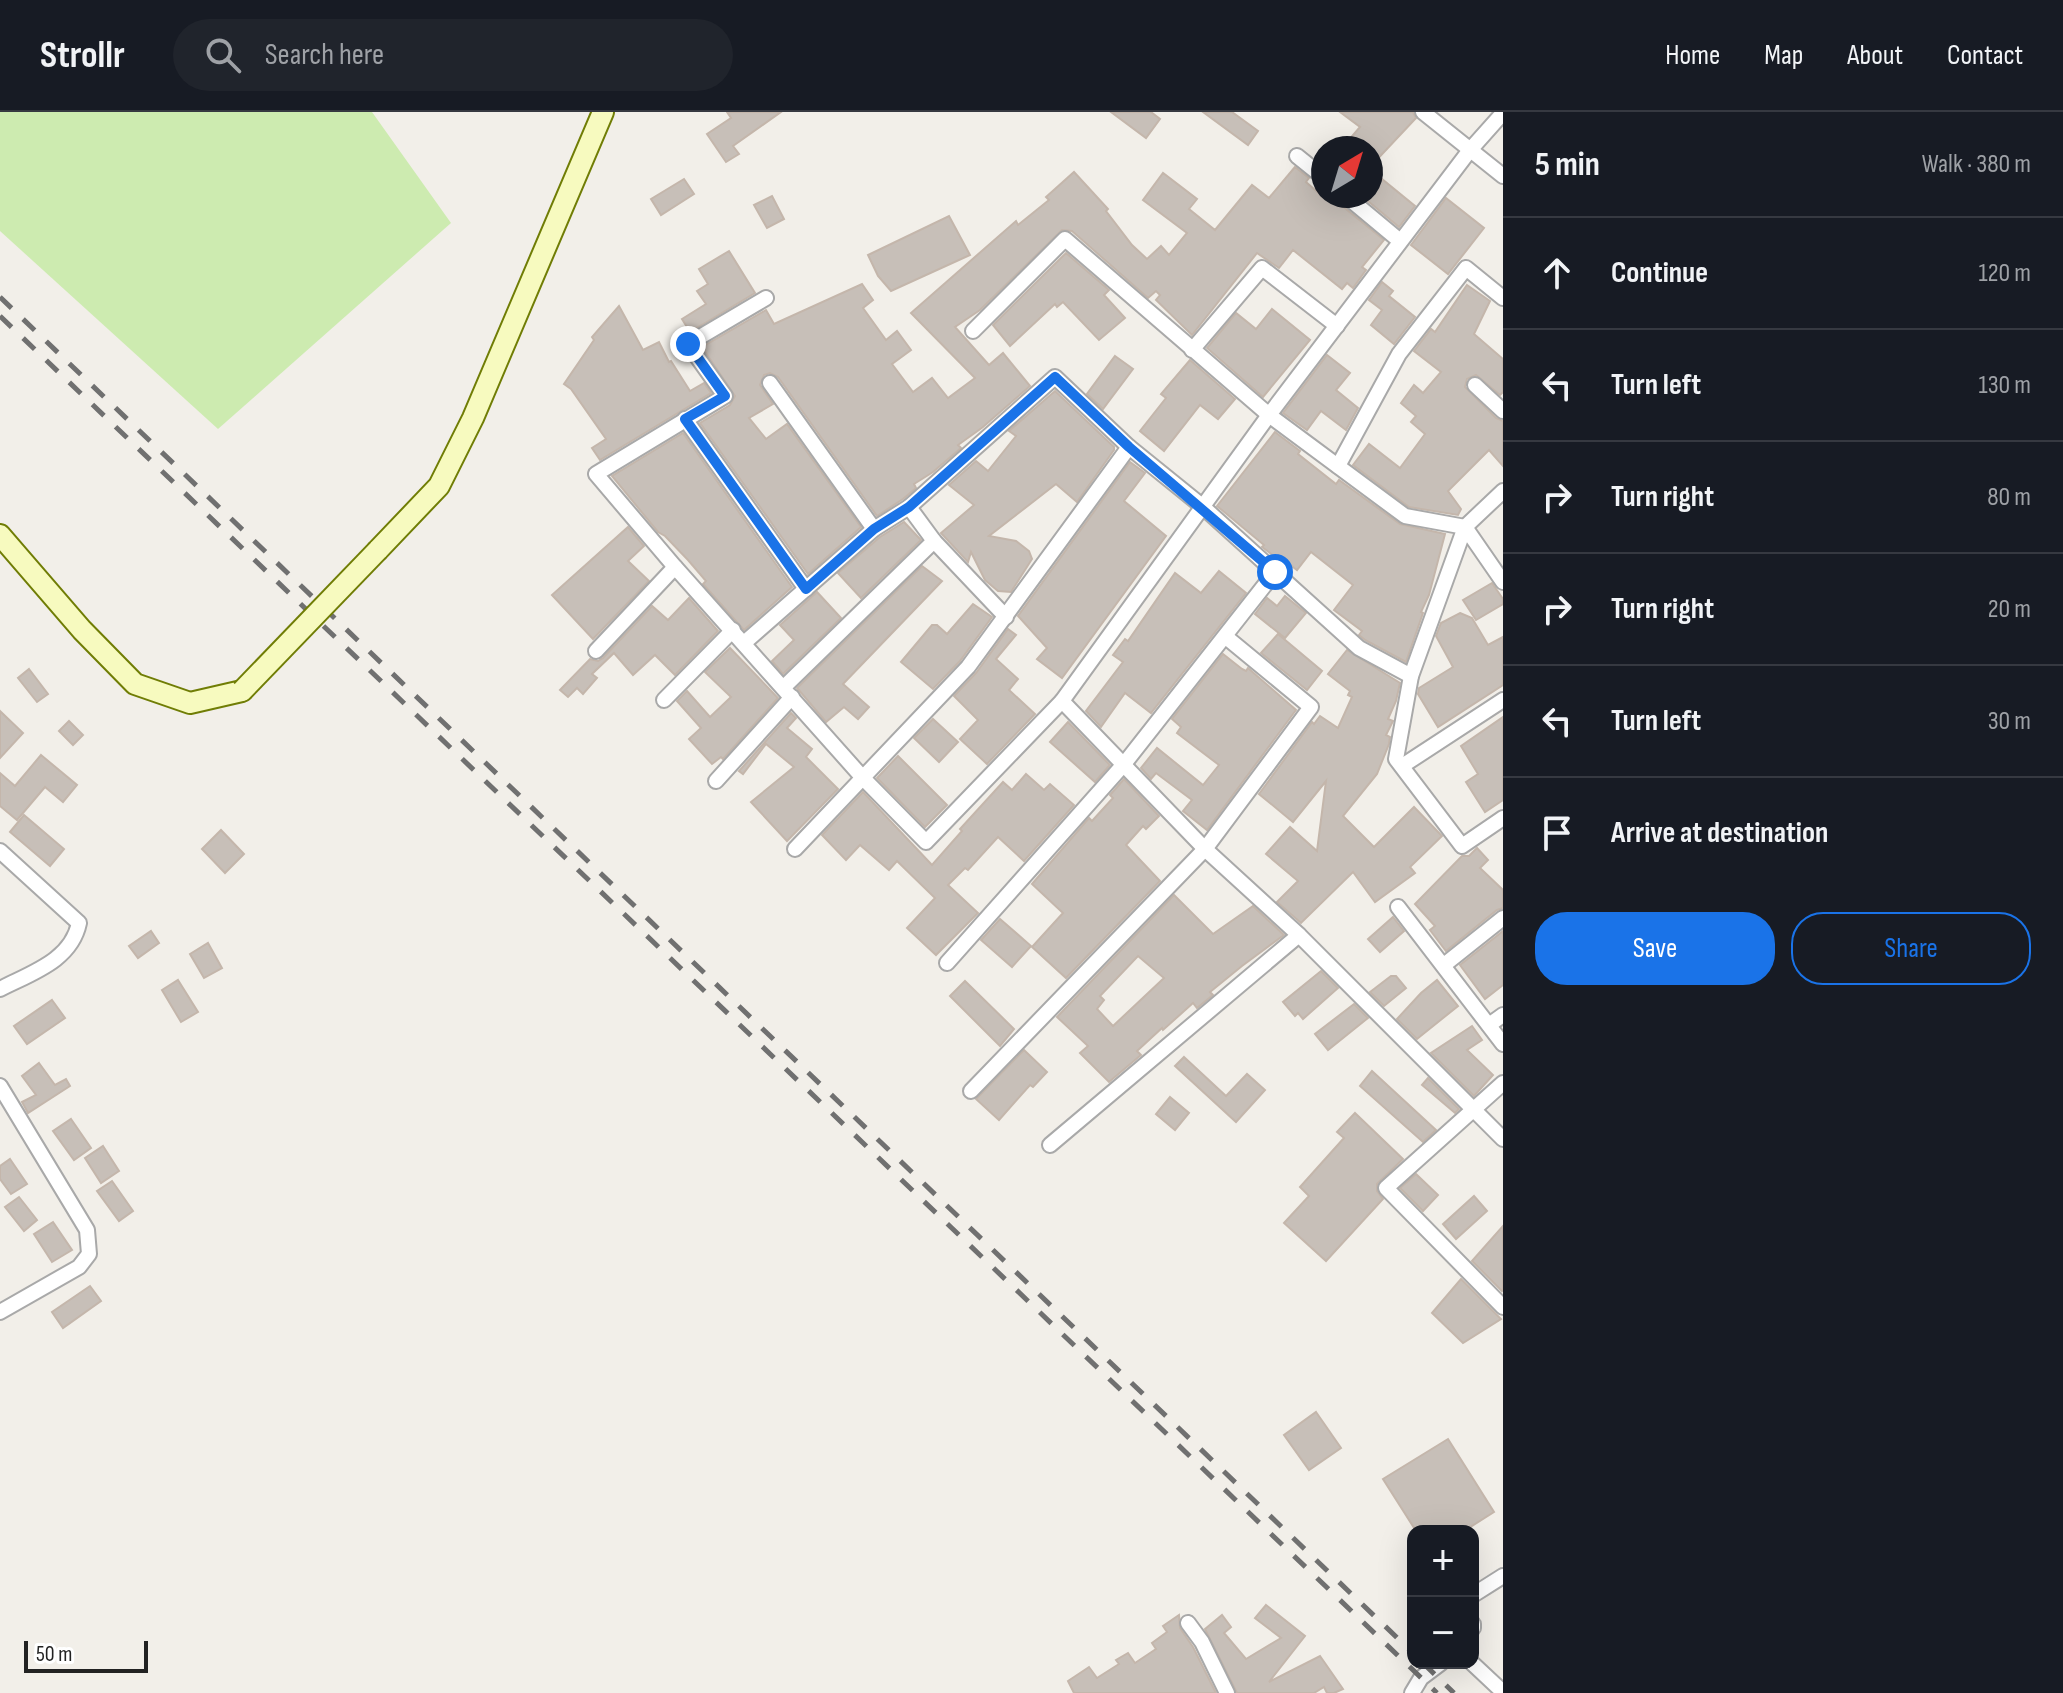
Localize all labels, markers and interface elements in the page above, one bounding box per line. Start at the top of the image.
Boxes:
search box [173,19,733,91]
text: Strollr [40,33,125,78]
icon: search [201,33,245,77]
text: Search here [265,37,384,73]
text: Home [1665,39,1720,72]
text: Map [1764,39,1803,72]
text: About [1847,39,1903,72]
text: Contact [1947,39,2023,72]
north arrow [1311,136,1383,208]
text: 5 min [1535,144,1600,185]
text: Walk · 380 m [1922,149,2031,180]
icon: ahead [1535,251,1579,295]
text: Continue [1611,255,1708,291]
text: 120 m [1978,258,2031,289]
route end [670,326,706,362]
icon: left [1535,363,1579,407]
text: Turn left [1611,367,1701,403]
text: 130 m [1979,370,2031,401]
icon: right [1535,475,1579,519]
text: Turn right [1611,479,1714,515]
text: 80 m [1987,482,2031,513]
route start [1257,554,1293,590]
icon: right [1535,587,1579,631]
text: Turn right [1611,591,1714,627]
text: 20 m [1988,594,2031,625]
icon: left [1535,699,1579,743]
text: Turn left [1611,703,1701,739]
text: 30 m [1988,706,2031,737]
icon: arrive [1535,811,1579,855]
text: Arrive at destination [1611,815,1828,851]
button: Save [1535,912,1775,985]
button: Share [1791,912,2031,985]
map controls [1407,1525,1479,1669]
button: + [1407,1525,1479,1597]
button: − [1407,1597,1479,1669]
scale bar [24,1637,148,1673]
text: 50 m [36,1641,72,1668]

